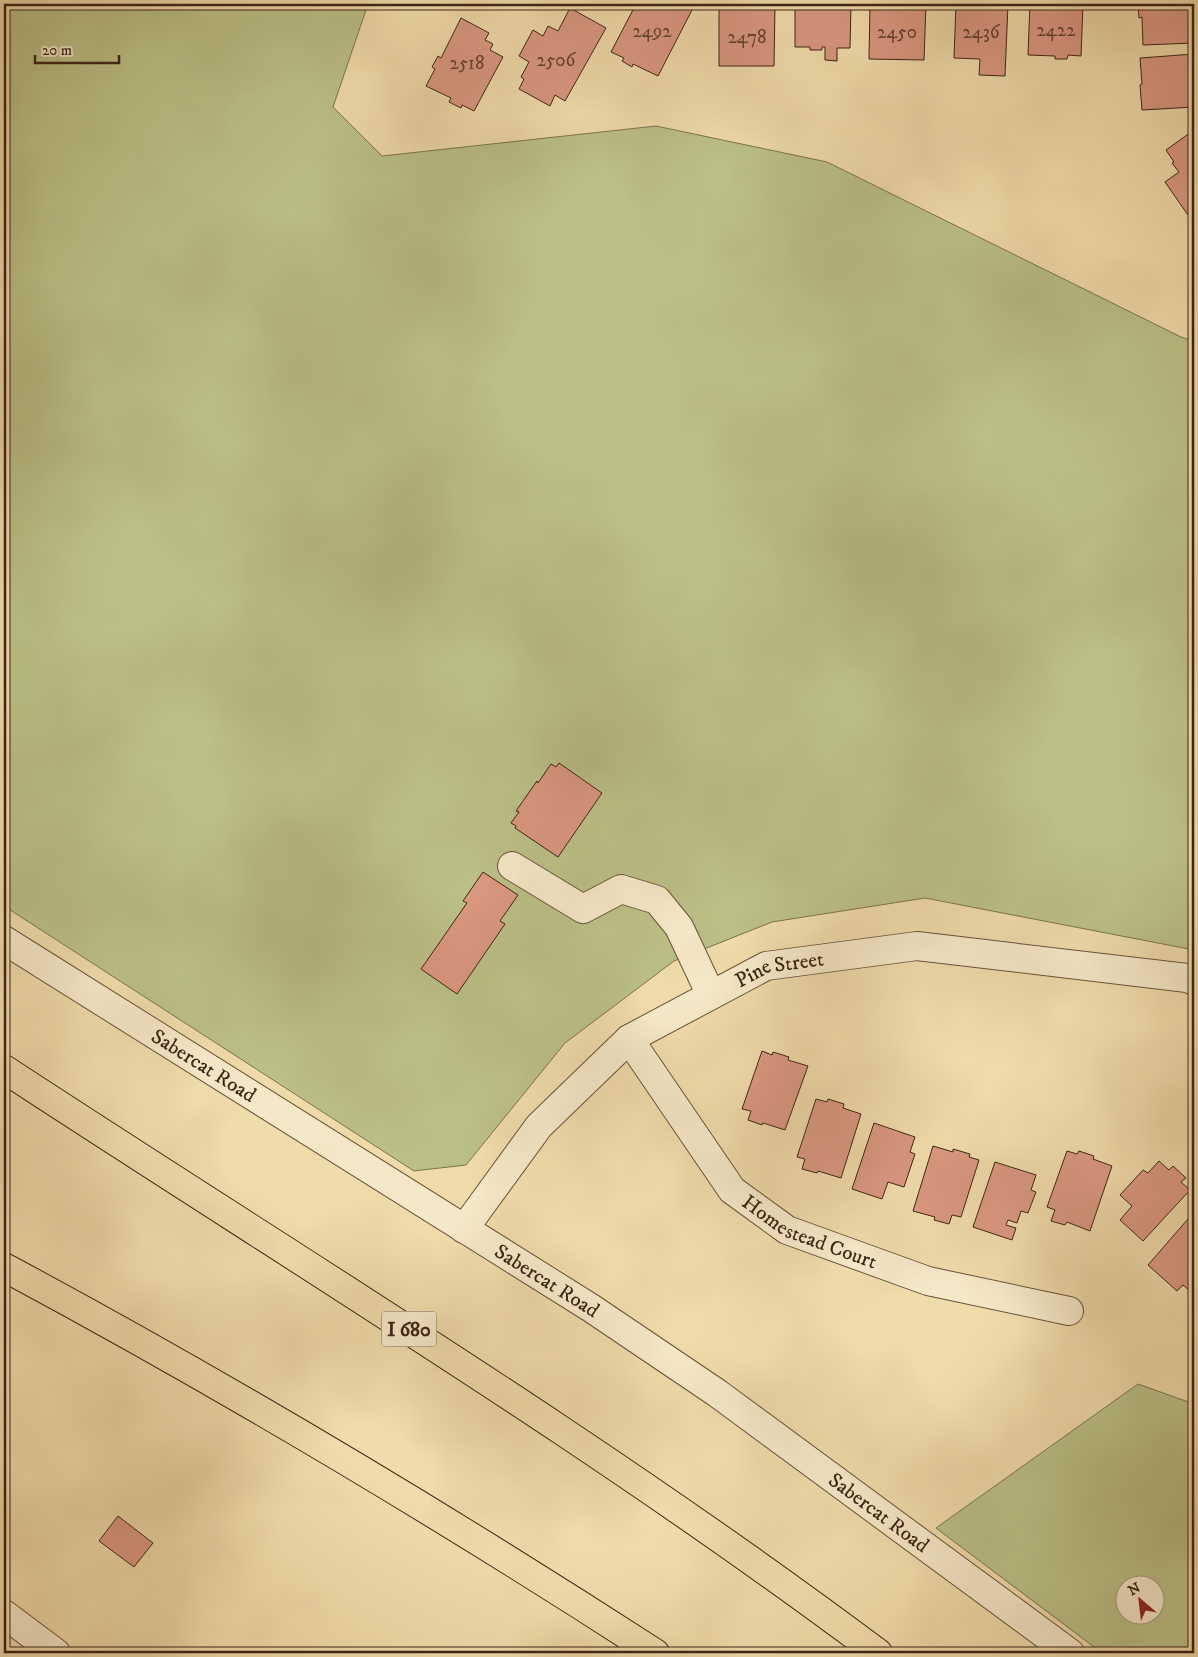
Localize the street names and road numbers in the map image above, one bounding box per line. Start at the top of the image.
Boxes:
street label: Pine Street [731,946,826,994]
street label: Sabercat Road [146,1024,261,1109]
street label: Homestead Court [736,1189,881,1276]
street label: Sabercat Road [489,1239,604,1324]
road number: I 680 [382,1312,436,1346]
street label: Sabercat Road [823,1467,934,1559]

